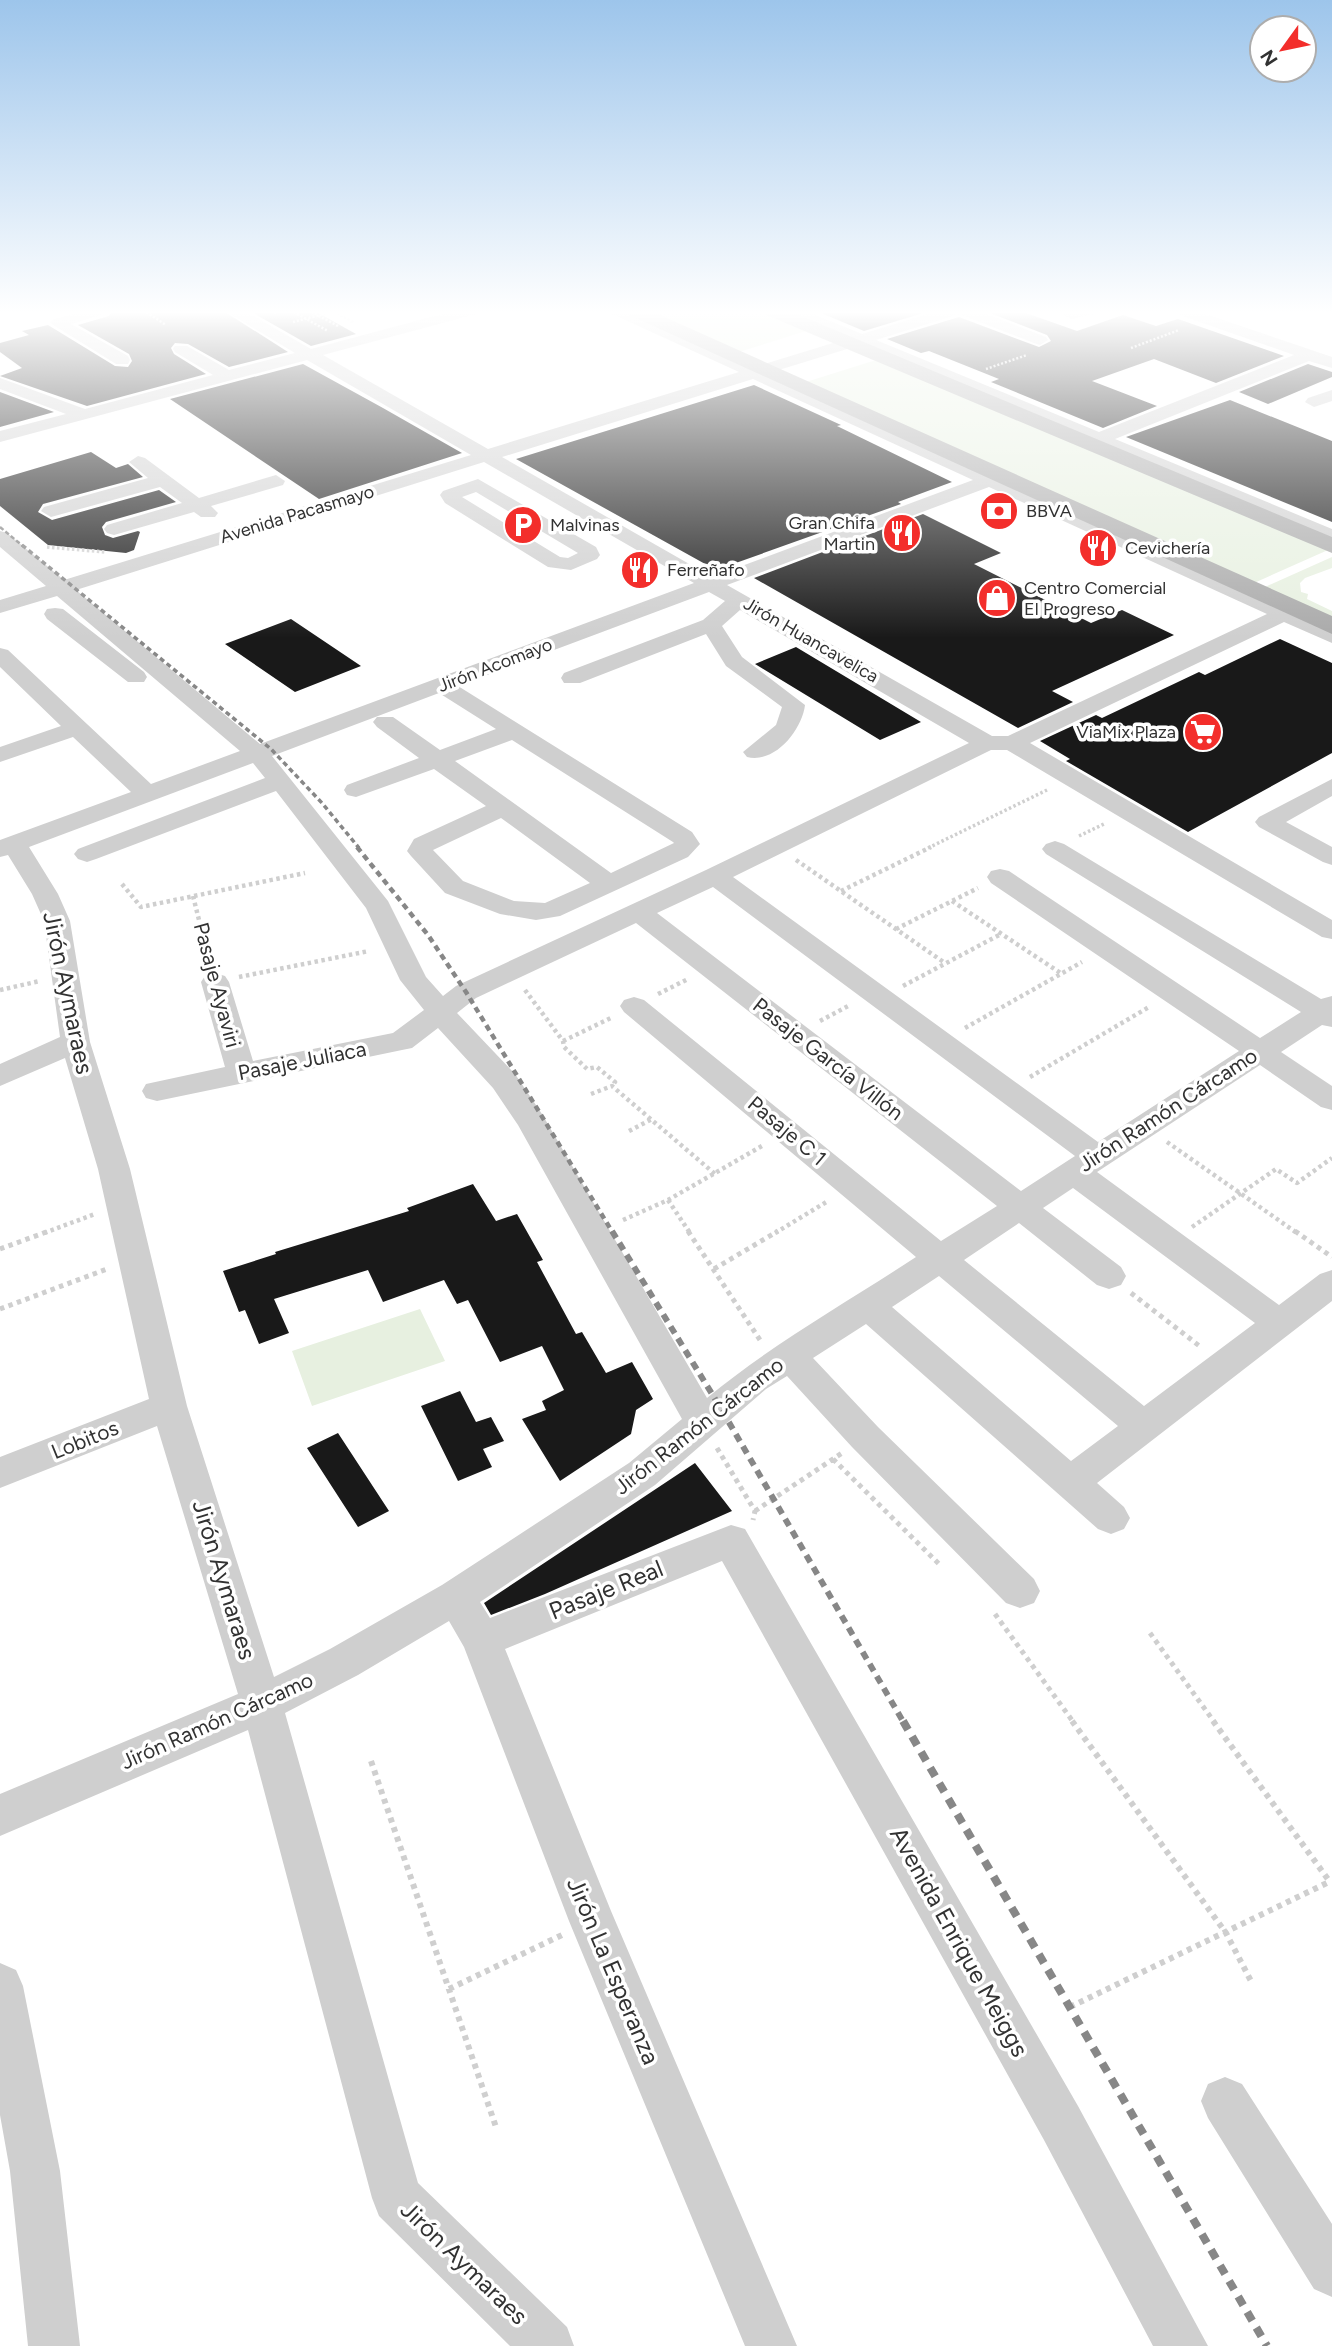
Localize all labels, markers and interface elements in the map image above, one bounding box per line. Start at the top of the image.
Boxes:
north arrow [1248,14,1318,84]
text: N [1256,46,1283,70]
street label: Avenida Pacasmayo [217,480,377,548]
bank icon: BBVA [978,490,1020,532]
place label: BBVA [1026,500,1072,522]
parking icon: Malvinas [502,504,544,546]
place label: Gran Chifa Martin [789,512,875,555]
restaurant icon: Gran Chifa Martin [881,512,923,554]
place label: Malvinas [550,514,620,536]
restaurant icon: Cevichería [1077,527,1119,569]
place label: Cevichería [1125,537,1210,559]
restaurant icon: Ferreñafo [619,549,661,591]
place label: Ferreñafo [667,559,745,581]
shop icon: Centro Comercial El Progreso [976,577,1018,619]
place label: Centro Comercial El Progreso [1024,577,1166,620]
street label: Jirón Huancavelica [740,592,882,688]
street label: Jirón Acomayo [435,633,555,697]
supermarket icon: ViaMix Plaza [1182,711,1224,753]
place label: ViaMix Plaza [1076,721,1176,743]
street label: Jirón Aymaraes [37,909,100,1077]
street label: Pasaje Ayaviri [189,920,246,1050]
street label: Pasaje García Villón [748,992,908,1125]
street label: Pasaje Juliaca [236,1036,368,1085]
street label: Jirón Ramón Cárcamo [1074,1043,1262,1177]
street label: Pasaje C 1 [743,1091,832,1171]
street label: Jirón Ramón Cárcamo [609,1352,788,1499]
street label: Lobitos [48,1415,122,1464]
street label: Jirón Aymaraes [186,1497,262,1663]
street label: Pasaje Real [545,1554,667,1626]
street label: Jirón Ramón Cárcamo [117,1667,317,1774]
street label: Avenida Enrique Meiggs [884,1822,1035,2062]
street label: Jirón La Esperanza [561,1873,666,2069]
street label: Jirón Aymaraes [395,2195,534,2330]

